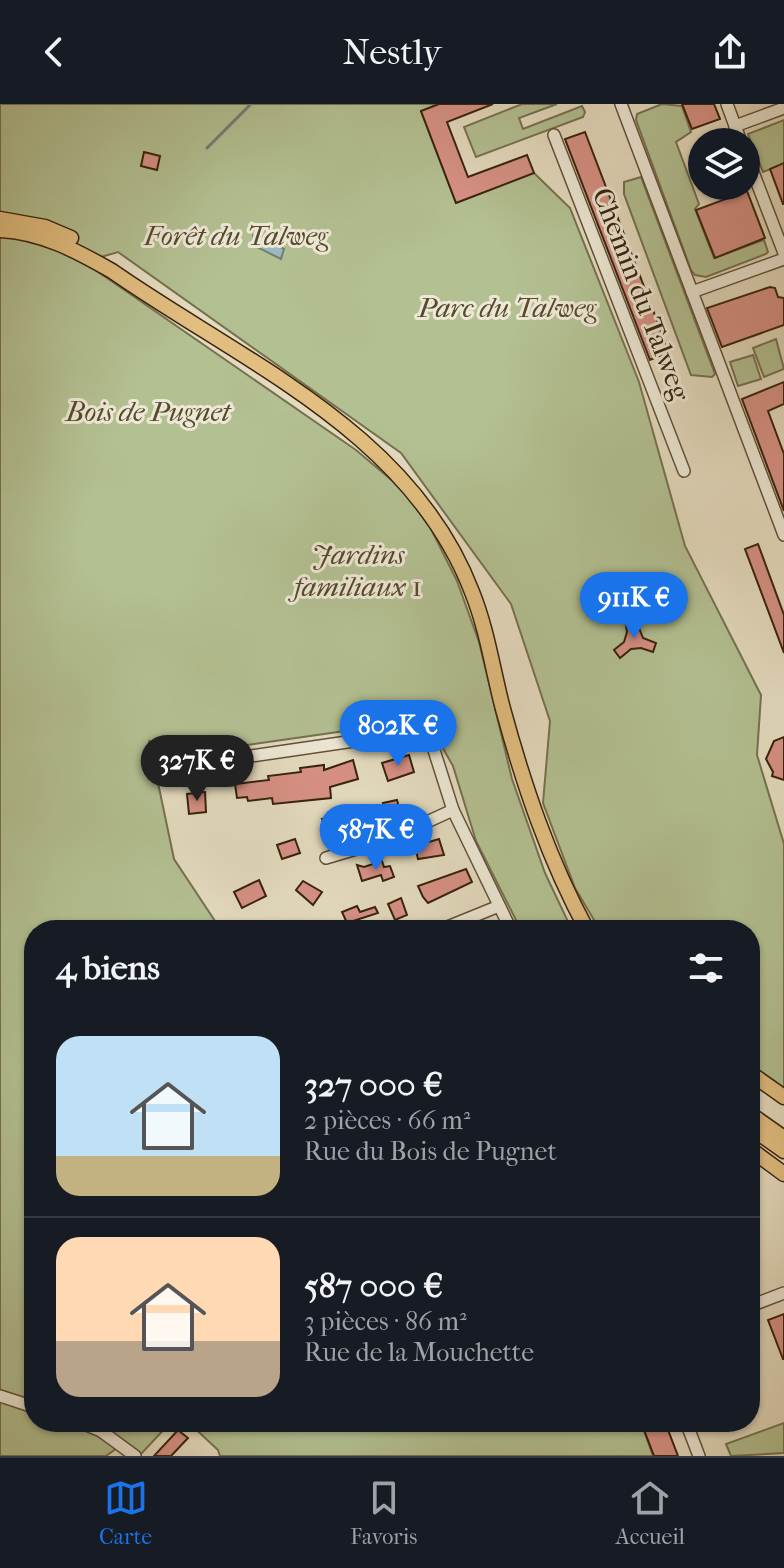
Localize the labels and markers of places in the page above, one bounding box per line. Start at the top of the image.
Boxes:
pin: 911K € [569,572,699,640]
pin: 802K € [333,700,463,768]
pin: 327K € [132,735,262,803]
pin: 587K € [311,804,441,872]

